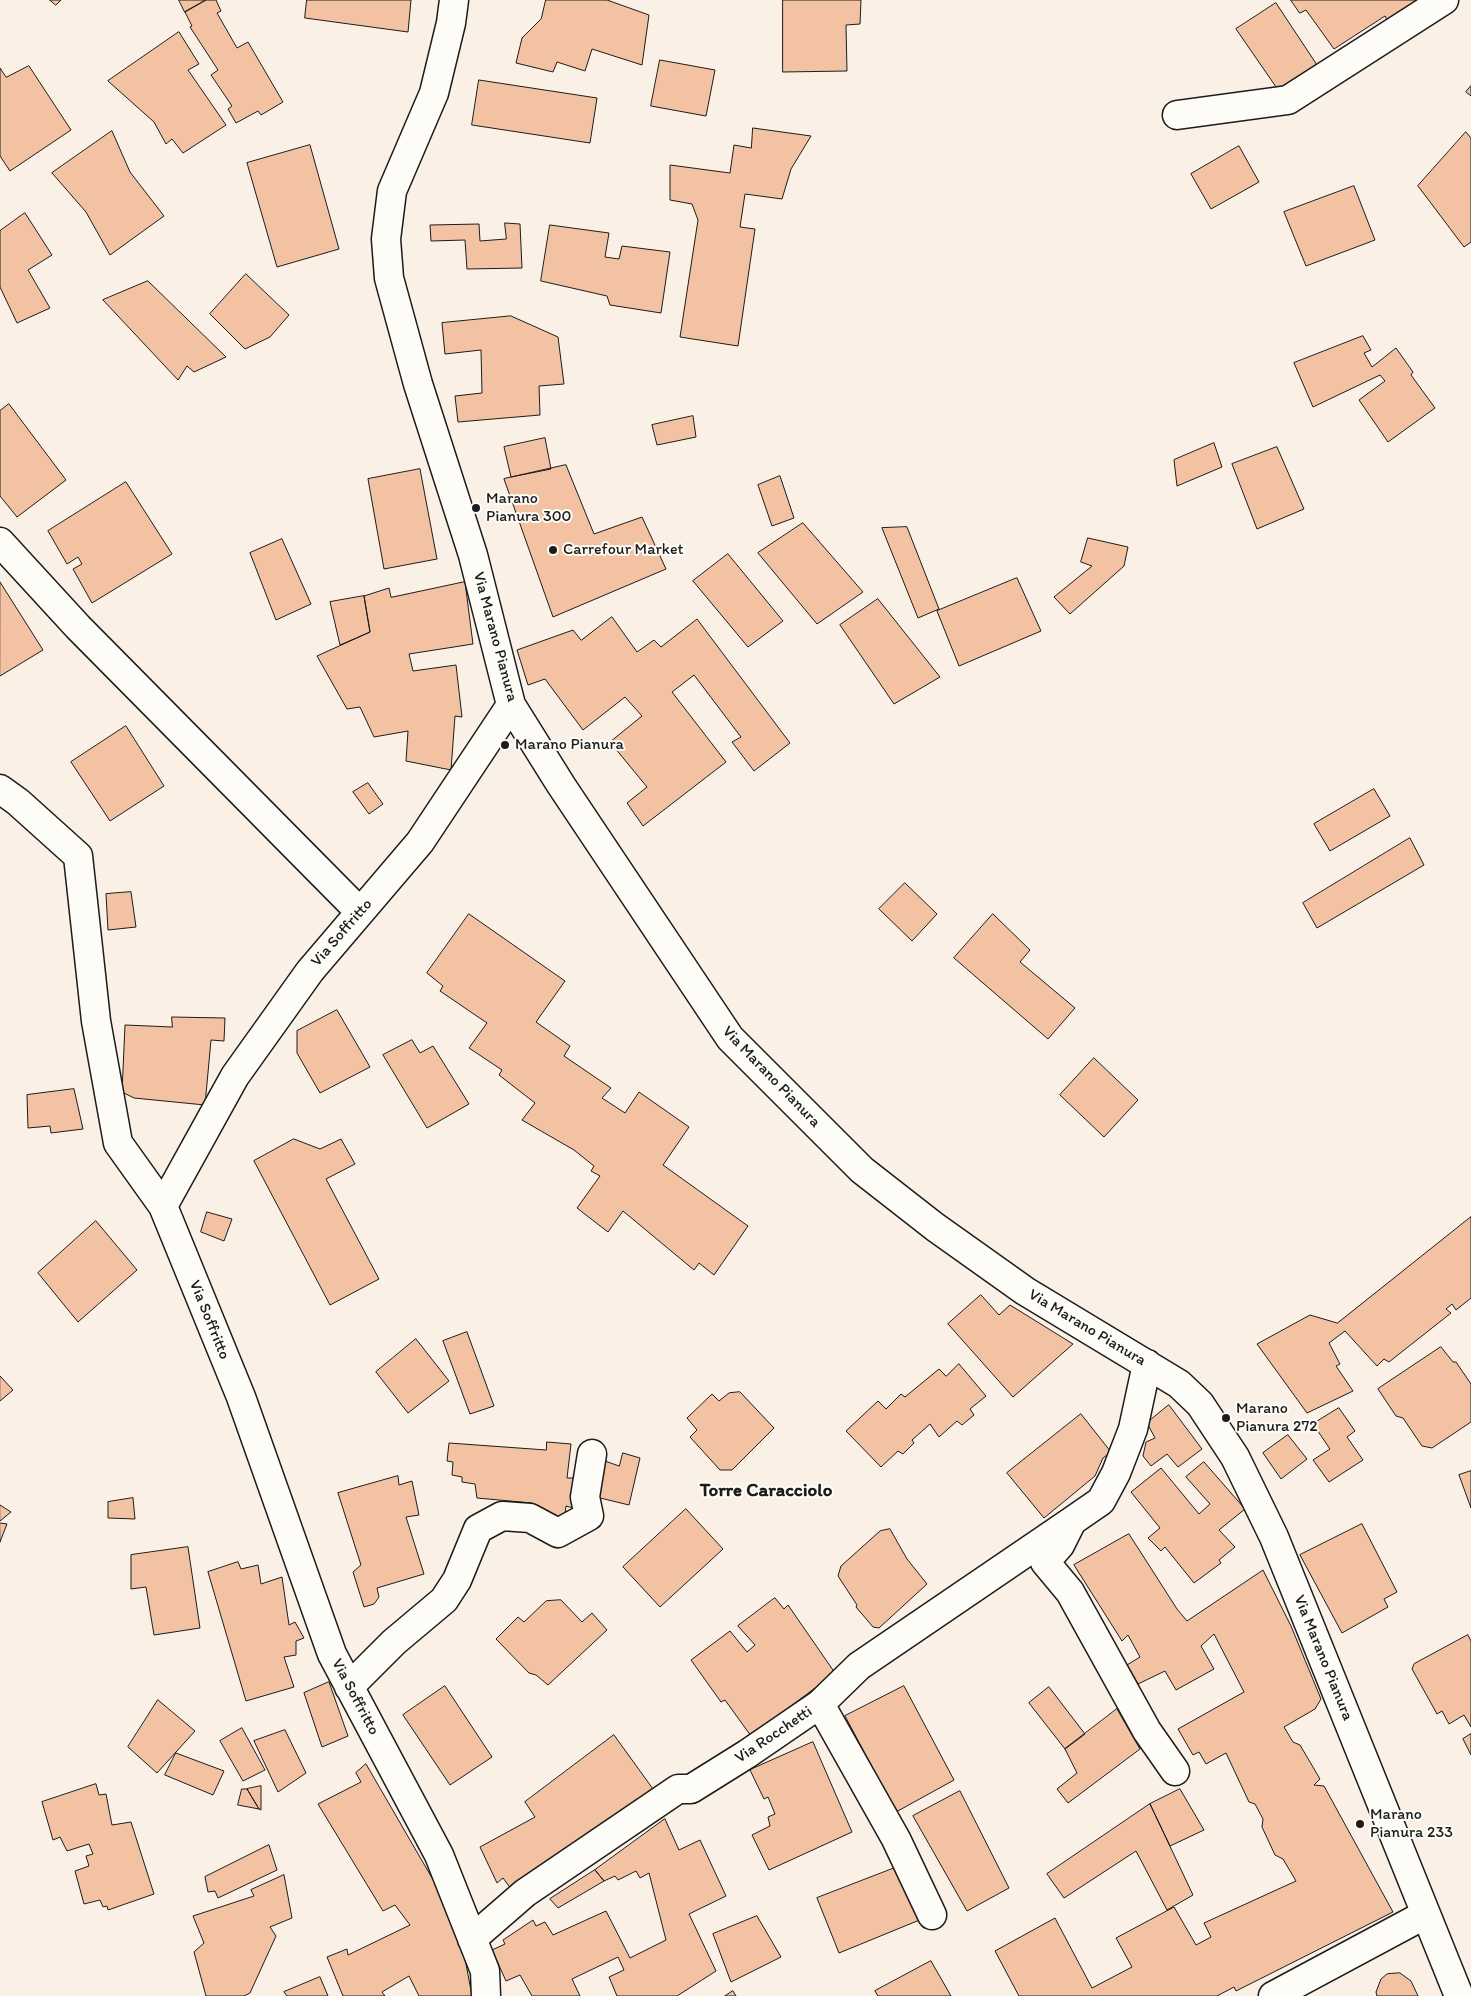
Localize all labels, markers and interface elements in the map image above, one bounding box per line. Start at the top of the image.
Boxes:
place label: Marano Pianura 300 [486,489,571,527]
marker: Marano Pianura 300 [470,502,482,514]
place label: Carrefour Market [563,540,684,560]
marker: Carrefour Market [547,544,559,556]
street label: Via Marano Pianura [468,570,522,704]
place label: Marano Pianura [515,735,624,755]
marker: Marano Pianura [499,739,511,751]
street label: Via Soffritto [307,895,377,971]
street label: Via Marano Pianura [718,1022,824,1132]
street label: Via Soffritto [184,1278,234,1362]
street label: Via Marano Pianura [1025,1285,1149,1371]
place label: Marano Pianura 272 [1236,1399,1318,1437]
marker: Marano Pianura 272 [1220,1412,1232,1424]
district label: Torre Caracciolo [700,1480,832,1502]
street label: Via Marano Pianura [1289,1592,1357,1724]
street label: Via Soffritto [327,1656,383,1738]
street label: Via Rocchetti [732,1702,816,1768]
place label: Marano Pianura 233 [1370,1805,1453,1843]
marker: Marano Pianura 233 [1354,1818,1366,1830]

